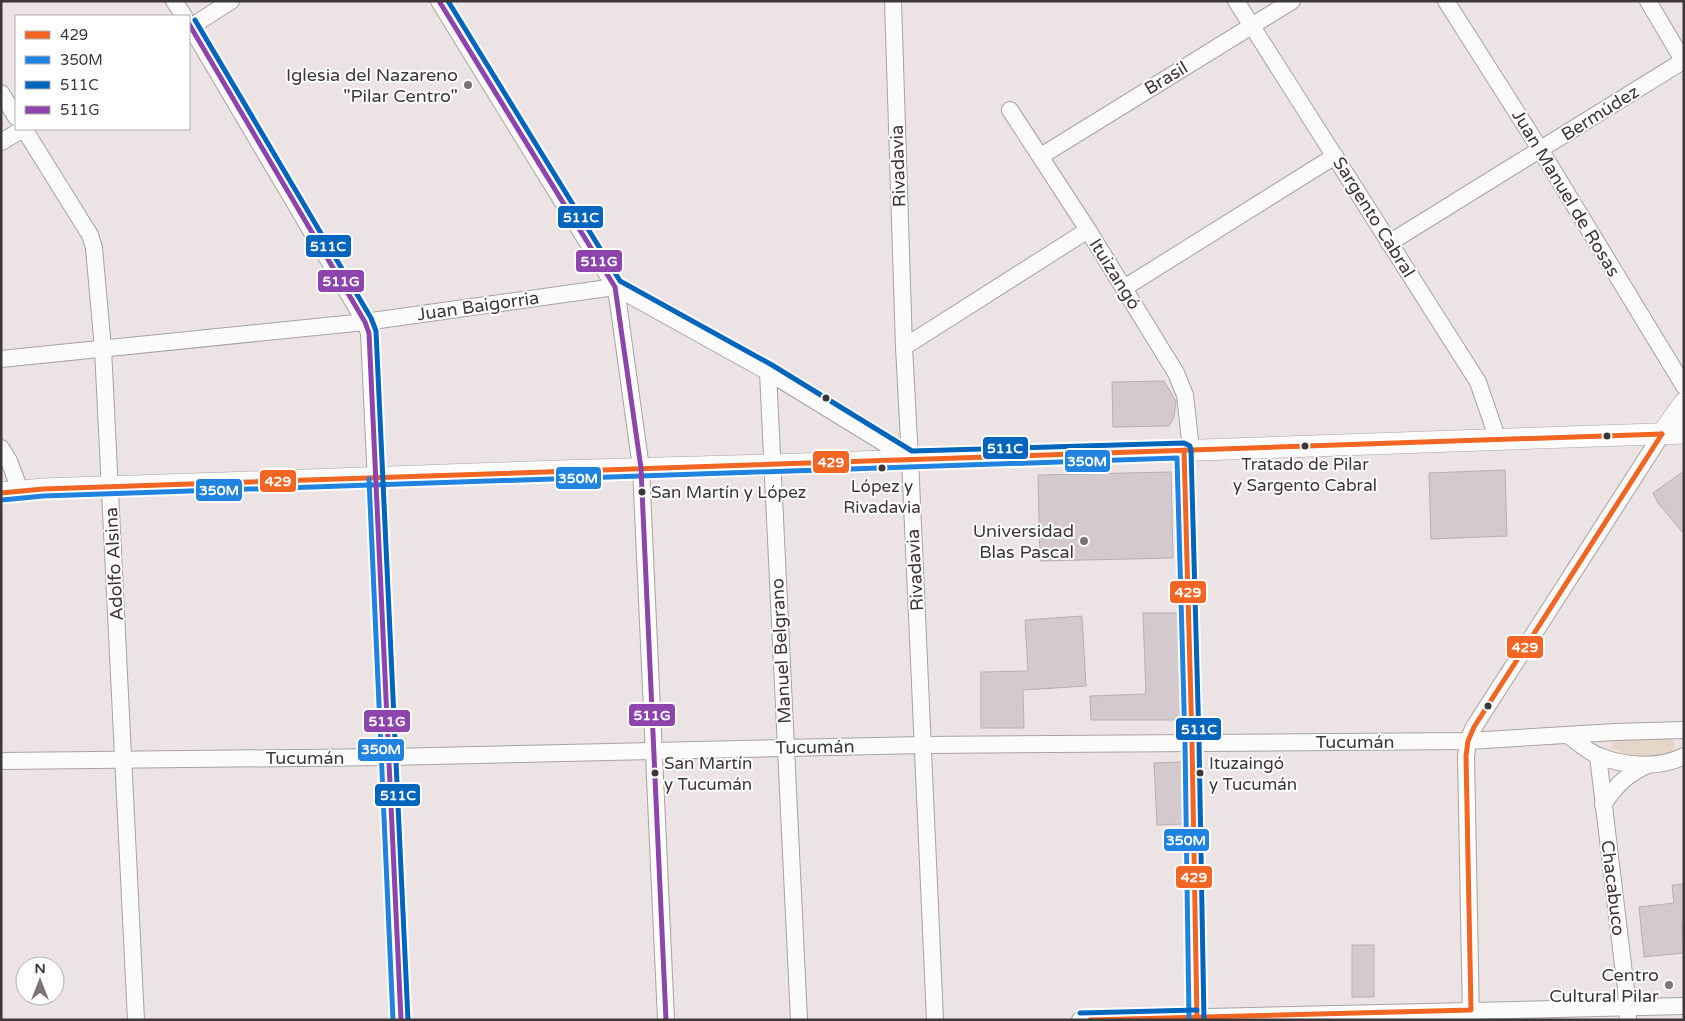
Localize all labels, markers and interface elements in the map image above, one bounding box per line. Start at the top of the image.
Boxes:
legend [15,15,190,130]
text: 429 [60,26,88,44]
text: 350M [60,51,103,69]
street label: Brasil [1140,56,1192,100]
place label: Iglesia del Nazareno "Pilar Centro" [286,64,458,107]
text: 511C [60,76,99,94]
marker: Iglesia del Nazareno "Pilar Centro" [462,79,474,91]
street label: Bermúdez [1557,80,1643,145]
text: 511G [60,101,100,119]
street label: Juan Manuel de Rosas [1507,105,1625,281]
street label: Rivadavia [886,124,910,208]
street label: Sargento Cabral [1328,153,1420,281]
line badge: 511C [557,205,604,229]
text: 511C [563,209,599,226]
line badge: 511C [305,234,352,258]
street label: Ituizangó [1085,234,1145,314]
text: 511C [310,238,346,255]
line badge: 511G [575,249,623,273]
text: 511G [581,253,617,270]
line badge: 511G [317,269,365,293]
text: 511G [323,273,359,290]
street label: Juan Baigorria [416,287,540,325]
unlabelled marker [821,393,831,403]
unlabelled marker [1602,431,1612,441]
line badge: 511C [982,436,1029,460]
text: 511C [987,440,1023,457]
marker: Tratado de Pilar y Sargento Cabral [1300,441,1310,451]
line badge: 350M [1064,449,1111,473]
line badge: 429 [812,450,850,474]
text: 350M [1067,453,1107,470]
text: 429 [818,454,844,471]
place label: Tratado de Pilar y Sargento Cabral [1233,454,1377,496]
marker: López y Rivadavia [877,463,887,473]
line badge: 350M [555,466,602,490]
line badge: 429 [259,469,297,493]
text: 350M [558,470,598,487]
text: 429 [265,473,291,490]
place label: López y Rivadavia [843,476,921,518]
line badge: 350M [195,478,243,502]
text: 350M [199,482,239,499]
place label: San Martín y López [651,482,806,503]
marker: San Martín y López [637,487,647,497]
street label: Adolfo Alsina [100,507,128,621]
place label: Universidad Blas Pascal [973,520,1074,563]
street label: Rivadavia [902,528,928,612]
marker: Universidad Blas Pascal [1078,535,1090,547]
street label: Manuel Belgrano [766,577,796,724]
line badge: 429 [1169,580,1207,604]
text: 429 [1175,584,1201,601]
line badge: 429 [1506,635,1544,659]
text: 429 [1512,639,1538,656]
unlabelled marker [1483,701,1493,711]
line badge: 511G [628,703,676,727]
text: 511G [634,707,670,724]
line badge: 511G [363,709,411,733]
text: 511G [369,713,405,730]
line badge: 511C [1175,717,1222,741]
text: 511C [1181,721,1217,738]
street label: Tucumán [1315,731,1395,753]
street label: Tucumán [775,735,855,759]
line badge: 350M [357,738,405,762]
text: 350M [361,741,401,758]
street label: Tucumán [265,747,345,769]
place label: San Martín y Tucumán [664,753,752,795]
place label: Ituzaingó y Tucumán [1209,753,1297,795]
marker: San Martín y Tucumán [650,768,660,778]
marker: Ituzaingó y Tucumán [1195,768,1205,778]
line badge: 511C [374,783,421,807]
text: 511C [380,787,416,804]
line badge: 350M [1163,828,1210,852]
text: 350M [1166,832,1206,849]
street label: Chacabuco [1596,839,1630,937]
line badge: 429 [1175,865,1213,889]
text: 429 [1181,869,1207,886]
north arrow [15,956,65,1006]
text: N [34,960,46,977]
place label: Centro Cultural Pilar [1549,964,1659,1007]
marker: Centro Cultural Pilar [1663,979,1675,991]

